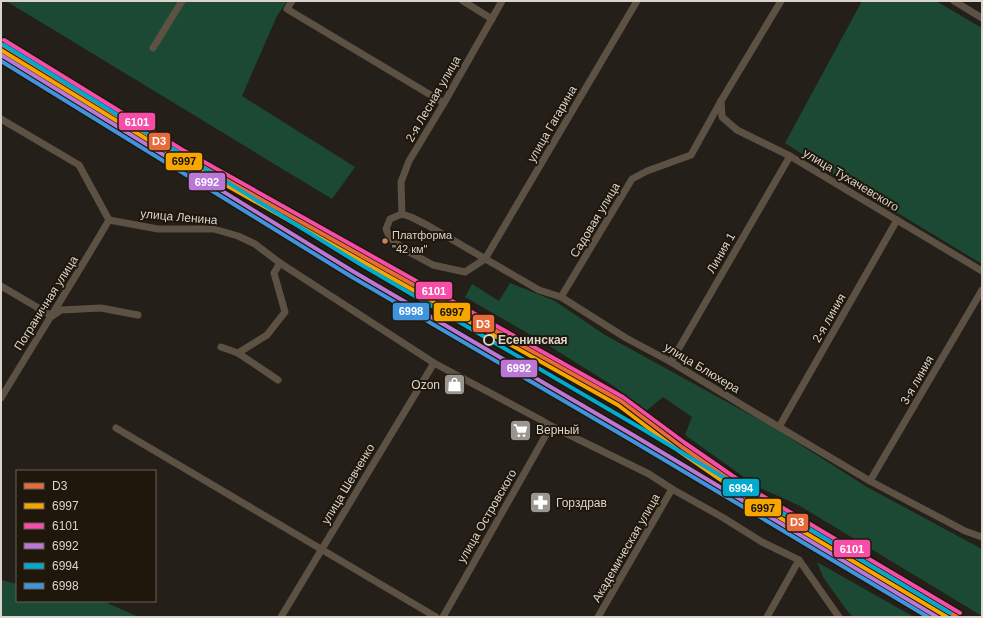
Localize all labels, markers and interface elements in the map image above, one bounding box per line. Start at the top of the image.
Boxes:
street label: 2-я Лесная улица [403,53,464,145]
street label: улица Гагарина [524,83,580,165]
line badge: 6101 [118,112,156,131]
text: 6101 [125,116,149,128]
line badge: D3 [148,132,171,151]
text: D3 [152,135,166,147]
street label: улица Тухачевского [801,146,902,214]
line badge: 6997 [165,152,203,171]
text: 6997 [172,155,196,167]
line badge: 6992 [188,172,226,191]
text: 6992 [195,176,219,188]
street label: Садовая улица [567,180,623,260]
street label: улица Ленина [140,207,219,227]
place label: Платформа "42 км" [392,229,453,255]
street label: Линия 1 [704,230,738,276]
marker: Платформа "42 км" [380,236,390,246]
street label: Пограничная улица [11,253,81,353]
line badge: 6101 [415,281,453,300]
text: 6101 [422,285,446,297]
street label: 2-я линия [809,291,849,345]
line badge: 6998 [392,302,430,321]
line badge: 6997 [433,302,471,322]
text: 6998 [399,305,423,317]
text: 6997 [440,306,464,318]
line badge: D3 [472,314,495,333]
text: D3 [476,318,490,330]
place label: Есенинская [498,333,568,347]
marker: Есенинская [483,334,495,346]
street label: улица Блюхера [662,340,743,396]
street label: 3-я линия [897,353,937,407]
line badge: 6992 [500,359,538,378]
text: 6992 [507,362,531,374]
shop icon: Ozon [442,372,468,398]
place label: Ozon [411,378,440,392]
supermarket icon: Верный [507,417,533,443]
place label: Верный [536,423,579,437]
street label: улица Шевченко [318,441,378,527]
street label: улица Островского [455,467,520,565]
legend [16,470,156,602]
line badge: 6994 [722,478,760,497]
text: D3 [52,479,68,493]
text: 6994 [729,482,754,494]
pharmacy icon: Горздрав [528,490,554,516]
street label: Академическая улица [589,491,663,605]
place label: Горздрав [556,496,607,510]
line badge: 6997 [744,498,782,517]
text: 6997 [52,499,79,513]
text: 6997 [751,502,775,514]
line badge: D3 [786,513,809,532]
text: D3 [790,516,804,528]
text: 6101 [52,519,79,533]
text: 6992 [52,539,79,553]
line badge: 6101 [833,539,871,558]
text: 6101 [840,543,864,555]
text: 6994 [52,559,79,573]
text: 6998 [52,579,79,593]

